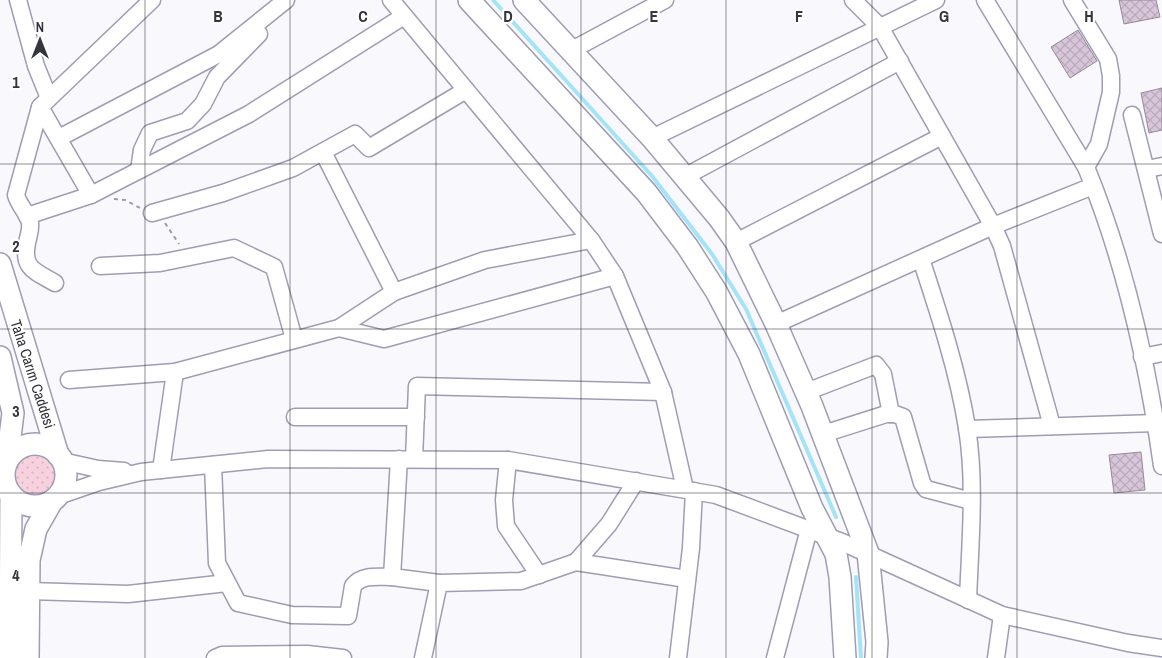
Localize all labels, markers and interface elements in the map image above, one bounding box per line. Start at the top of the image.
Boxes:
text: B [213,5,223,27]
text: C [358,5,368,27]
text: D [503,5,513,27]
text: E [650,5,659,27]
text: F [795,5,803,27]
text: G [939,5,949,27]
text: H [1084,5,1094,27]
north arrow [15,15,65,65]
text: N [36,18,44,36]
text: 1 [12,71,20,93]
text: 2 [12,235,20,257]
street label: Taha Carım Caddesi [6,317,60,431]
text: 3 [12,400,20,422]
text: 4 [12,564,20,586]

